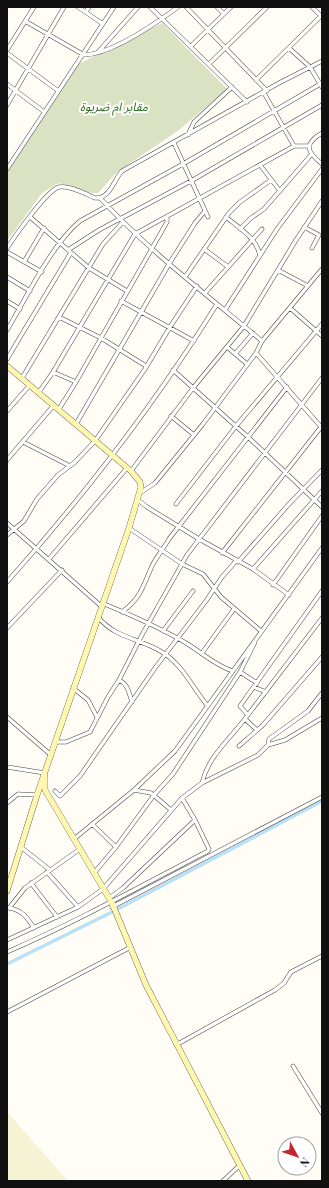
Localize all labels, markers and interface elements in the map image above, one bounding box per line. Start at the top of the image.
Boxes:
park label: مقابر ام ضريوة [80,98,149,116]
north arrow [277,1136,317,1176]
text: N [297,1155,313,1171]

